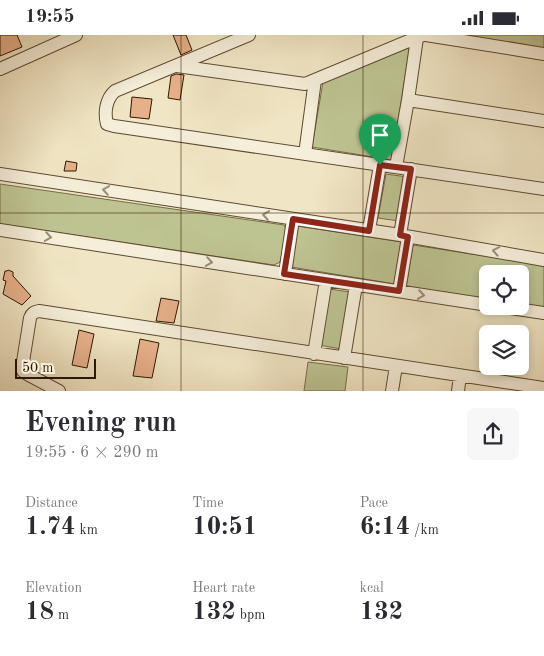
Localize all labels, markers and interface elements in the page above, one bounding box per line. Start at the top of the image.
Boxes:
text: 19:55 [25,8,74,27]
pin [359,114,401,165]
icon: arrive [366,121,394,149]
one-way arrow [101,186,110,196]
one-way arrow [262,210,270,221]
one-way arrow [44,232,53,242]
one-way arrow [492,247,500,257]
one-way arrow [205,256,213,267]
map controls [479,265,529,375]
button: locate [479,265,529,315]
one-way arrow [417,289,426,299]
button: layers [479,325,529,375]
scale bar [15,356,96,379]
text: 50 m [22,361,53,375]
button: share [467,408,519,460]
text: Evening run [25,410,177,438]
text: 19:55 · 6 × 290 m [25,445,158,461]
text: Distance [25,496,78,510]
text: Time [192,496,224,510]
text: Pace [360,496,388,510]
text: 1.74 [25,515,76,540]
text: 10:51 [192,515,257,540]
text: 6:14 [360,515,410,540]
text: km [76,523,98,537]
text: /km [410,523,439,537]
text: Elevation [25,581,82,595]
text: Heart rate [192,581,255,595]
text: kcal [360,581,384,595]
text: 18 [25,600,54,625]
text: 132 [192,600,236,625]
text: 132 [360,600,403,625]
text: m [54,608,69,622]
text: bpm [236,608,265,622]

